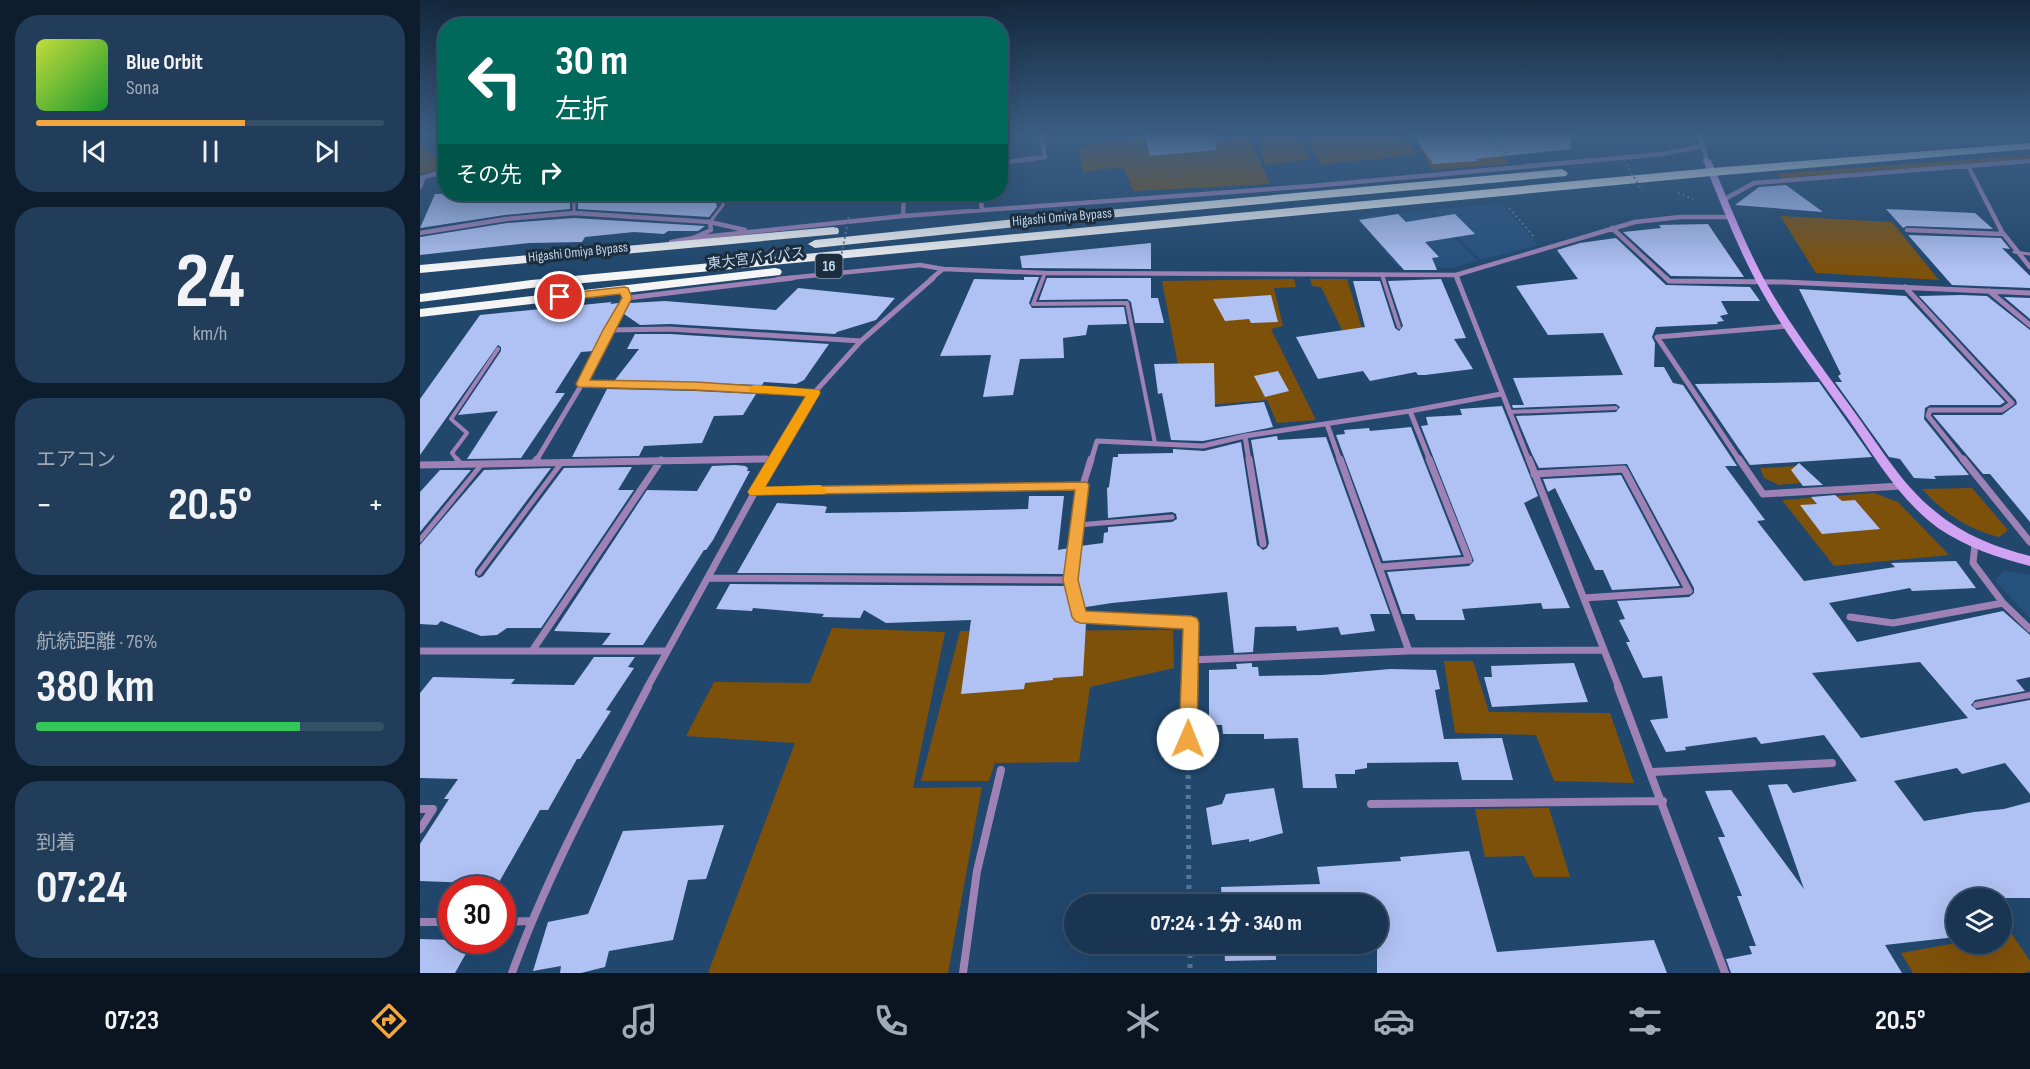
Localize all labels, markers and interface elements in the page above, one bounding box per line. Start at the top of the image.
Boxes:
text: 30 m [555,36,628,87]
icon: left [456,42,534,120]
text: Blue Orbit [126,49,203,76]
text: Sona [126,76,159,100]
text: 左折 [555,94,609,126]
icon: previous [78,135,111,168]
icon: pause [194,135,227,168]
icon: next [310,135,343,168]
icon: right [534,156,567,189]
text: その先 [456,162,522,189]
street label: Higashi Omiya Bypass [1011,204,1113,230]
text: 24 [175,236,245,329]
street label: Higashi Omiya Bypass [527,238,629,266]
street label: 東大宮バイパス [706,244,806,272]
road number: 16 [816,254,842,278]
pin [534,271,585,322]
icon: arrive [543,280,576,313]
text: km/h [193,322,227,346]
text: エアコン [36,448,116,472]
text: 20.5° [168,478,252,533]
text: − [36,485,52,525]
text: + [368,485,384,525]
text: 航続距離 · 76% [36,630,158,654]
text: 380 km [36,660,155,715]
position arrow [1156,707,1220,771]
text: 到着 [36,831,76,855]
text: 07:24 [36,861,127,916]
speed limit sign: 30 [438,876,516,954]
map controls [1946,888,2012,954]
button: layers [1946,888,2012,954]
text: 07:24 · 1 分 · 340 m [1150,910,1302,937]
icon: directions [368,1000,410,1042]
icon: music [619,1000,661,1042]
icon: phone [870,1000,912,1042]
icon: climate [1122,1000,1164,1042]
icon: car [1373,1000,1415,1042]
icon: filters [1624,1000,1666,1042]
text: 07:23 [105,1005,159,1037]
text: 20.5° [1875,1005,1925,1037]

